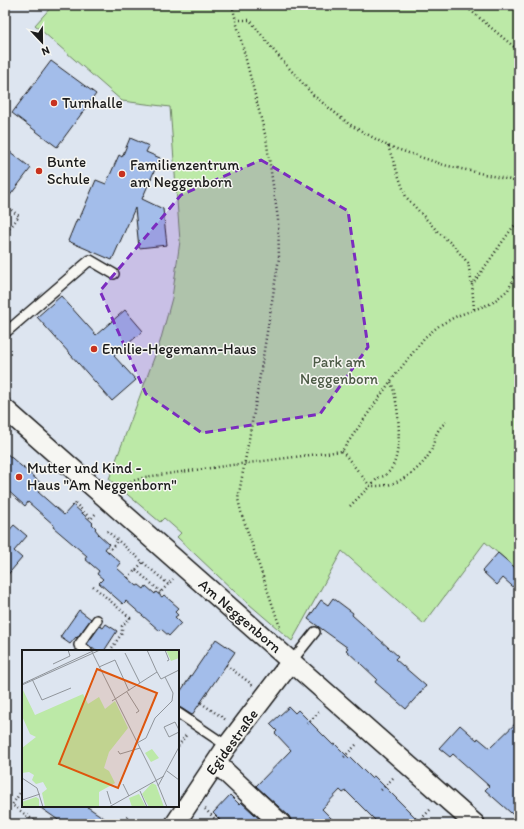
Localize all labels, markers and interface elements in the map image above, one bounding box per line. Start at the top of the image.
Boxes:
north arrow [22,22,62,62]
text: N [40,43,51,58]
place label: Turnhalle [62,94,123,112]
marker: Turnhalle [49,98,59,108]
place label: Bunte Schule [47,153,90,188]
place label: Familienzentrum am Neggenborn [130,156,239,191]
marker: Bunte Schule [34,166,44,176]
marker: Familienzentrum am Neggenborn [117,169,127,179]
place label: Emilie-Hegemann-Haus [102,340,257,358]
marker: Emilie-Hegemann-Haus [89,344,99,354]
park label: Park am Neggenborn [300,353,378,388]
place label: Mutter und Kind - Haus "Am Neggenborn" [27,459,177,494]
marker: Mutter und Kind - Haus "Am Neggenborn" [14,472,24,482]
street label: Am Neggenborn [195,575,285,657]
inset map [22,650,179,807]
street label: Egidestraße [202,705,262,779]

